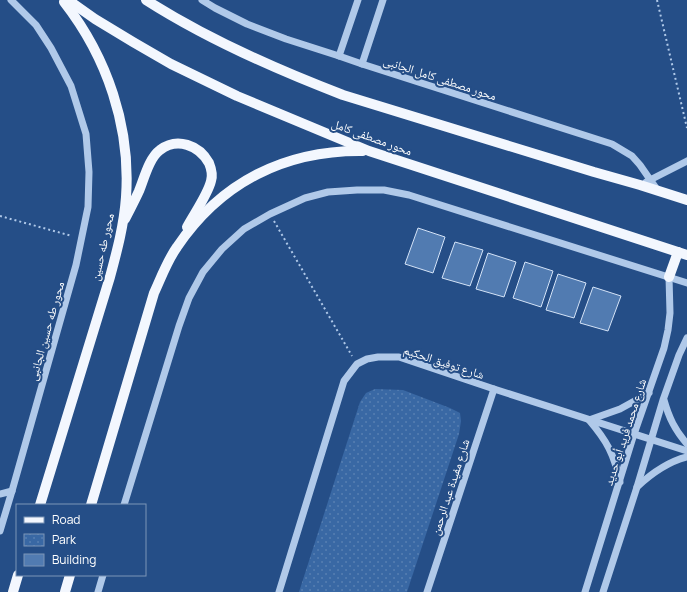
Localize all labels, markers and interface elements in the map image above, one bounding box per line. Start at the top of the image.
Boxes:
street label: محور مصطفى كامل الجانبى [381,52,499,104]
street label: محور مصطفى كامل [329,115,415,159]
street label: محور طه حسين [86,212,118,282]
street label: محور طه حسين الجانبى [24,279,68,383]
street label: شارع توفيق الحكيم [401,341,487,383]
street label: شارع محمد فريد أبو حديد [600,376,650,487]
street label: شارع مفيدة عبد الرحمن [426,437,474,537]
legend [16,504,146,576]
text: Road [52,511,80,528]
text: Park [52,531,77,548]
text: Building [52,551,96,568]

